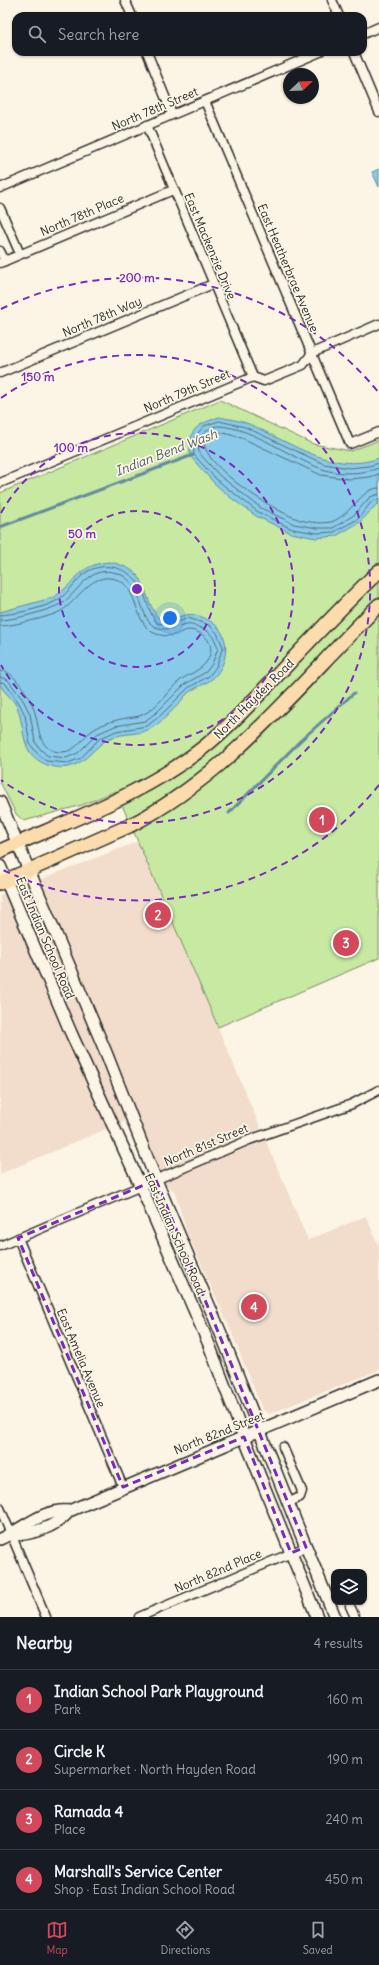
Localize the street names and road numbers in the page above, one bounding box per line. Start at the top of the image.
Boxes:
street label: North 78th Street [109,84,200,133]
street label: North 78th Place [38,190,126,239]
street label: East Mackenzie Drive [181,190,240,301]
street label: East Heatherbrae Avenue [255,201,322,334]
street label: North 78th Way [60,293,144,340]
street label: North 79th Street [141,366,232,415]
street label: North Hayden Road [210,655,297,742]
street label: East Indian School Road [13,874,78,1001]
street label: North 81st Street [162,1120,250,1169]
street label: East Indian School Road [142,1171,209,1297]
street label: East Amelia Avenue [54,1306,109,1410]
street label: North 82nd Street [171,1408,266,1457]
street label: North 82nd Place [172,1545,264,1596]

